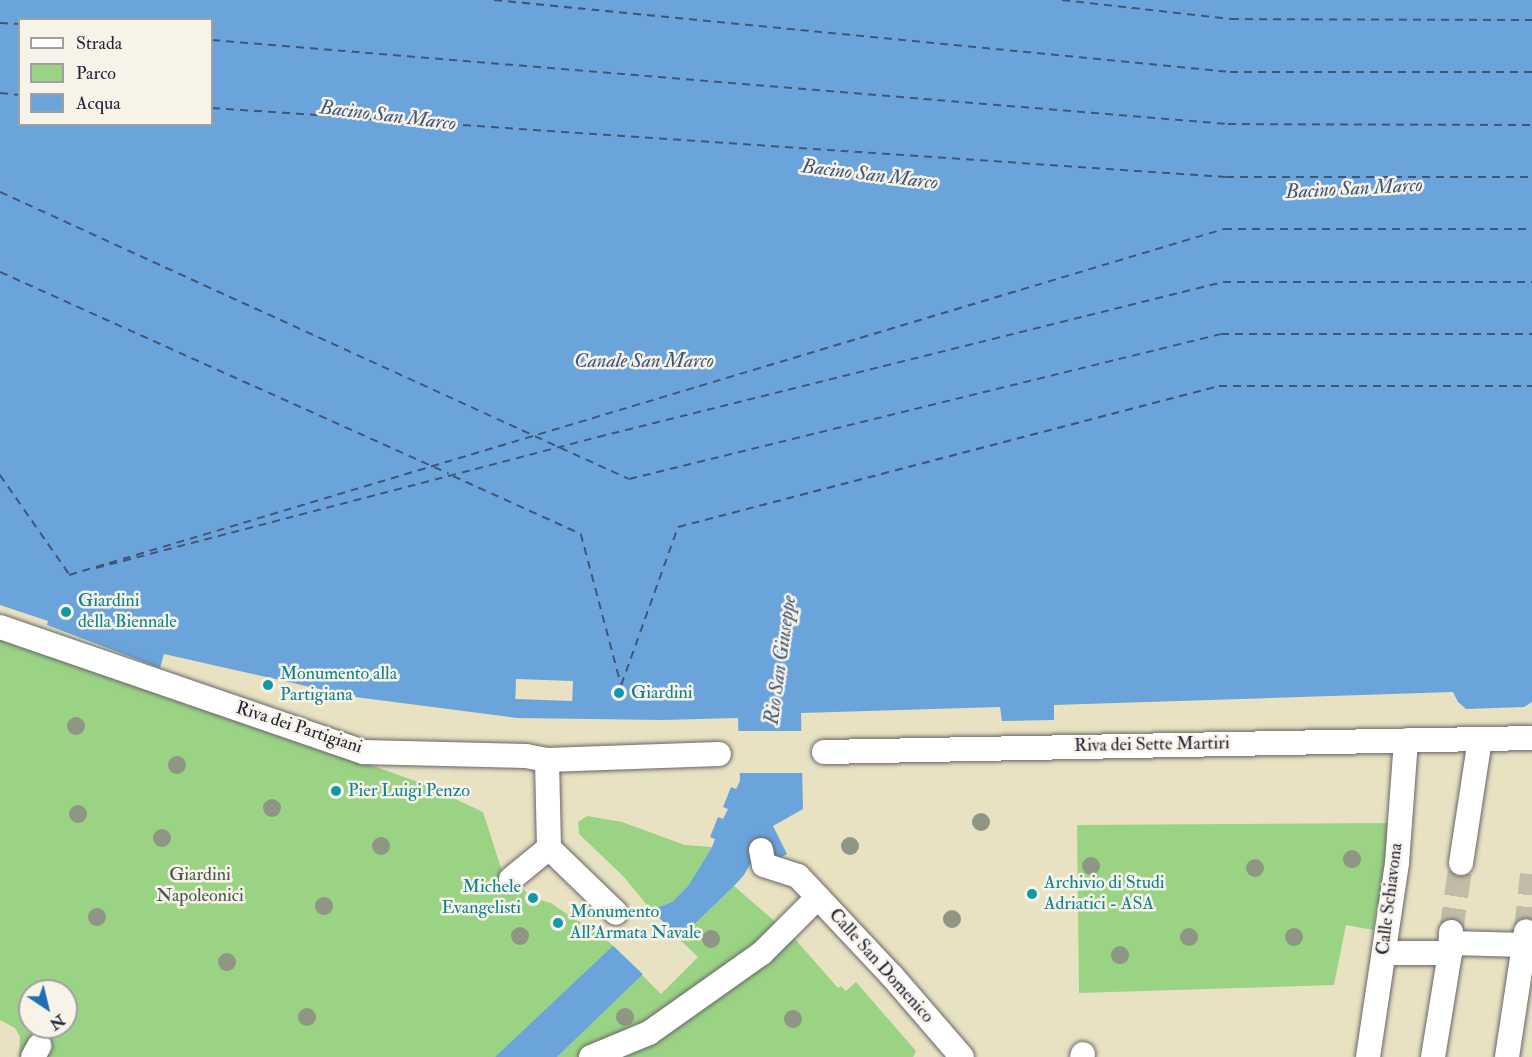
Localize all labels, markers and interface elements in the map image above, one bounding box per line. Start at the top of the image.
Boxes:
legend [18,18,213,126]
text: Strada [76,32,122,55]
text: Parco [76,62,116,85]
text: Acqua [76,92,121,115]
water label: Bacino San Marco [318,95,458,135]
water label: Bacino San Marco [800,154,940,194]
water label: Bacino San Marco [1285,172,1423,204]
water label: Canale San Marco [574,348,714,372]
place label: Giardini della Biennale [78,591,177,634]
water label: Rio San Giuseppe [759,594,801,726]
marker: Giardini della Biennale [59,605,73,619]
place label: Monumento alla Partigiana [280,664,397,706]
marker: Monumento alla Partigiana [261,678,275,692]
place label: Giardini [631,682,693,704]
marker: Giardini [612,686,626,700]
street label: Riva dei Partigiani [233,697,365,759]
street label: Riva dei Sette Martiri [1074,733,1230,757]
place label: Pier Luigi Penzo [348,780,470,802]
marker: Pier Luigi Penzo [329,784,343,798]
street label: Calle Schiavona [1372,842,1408,956]
park label: Giardini Napoleonici [156,865,244,908]
place label: Archivio di Studi Adriatici - ASA [1044,873,1165,916]
place label: Michele Evangelisti [441,877,521,920]
marker: Archivio di Studi Adriatici - ASA [1025,887,1039,901]
marker: Michele Evangelisti [526,891,540,905]
place label: Monumento All'Armata Navale [570,902,701,944]
street label: Calle San Domenico [824,905,938,1027]
marker: Monumento All'Armata Navale [551,916,565,930]
north arrow [18,979,78,1039]
text: N [46,1010,69,1034]

